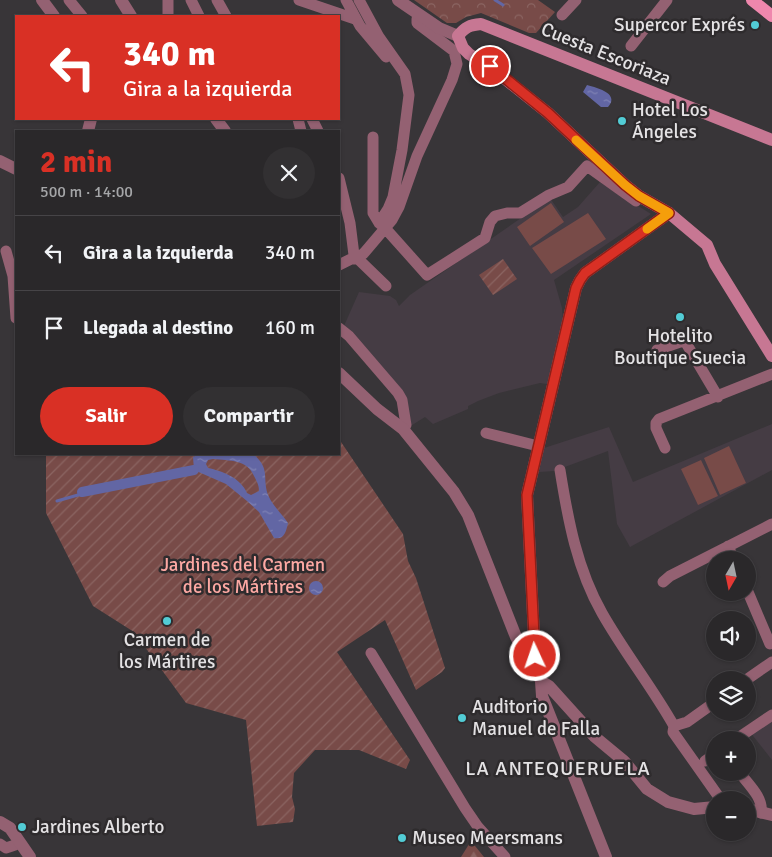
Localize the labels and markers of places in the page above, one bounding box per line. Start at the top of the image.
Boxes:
place label: Supercor Exprés [614,13,745,37]
marker: Supercor Exprés [749,19,761,31]
pin [469,45,511,87]
place label: Hotel Los Ángeles [632,98,708,144]
marker: Hotel Los Ángeles [616,115,628,127]
marker: Hotelito Boutique Suecia [674,311,686,323]
place label: Hotelito Boutique Suecia [614,324,746,370]
marker: Carmen de los Mártires [161,615,173,627]
place label: Carmen de los Mártires [119,628,215,674]
place label: Auditorio Manuel de Falla [472,695,600,741]
marker: Auditorio Manuel de Falla [456,712,468,724]
place label: Jardines Alberto [32,815,164,839]
marker: Jardines Alberto [16,821,28,833]
place label: Museo Meersmans [412,826,563,850]
marker: Museo Meersmans [396,832,408,844]

